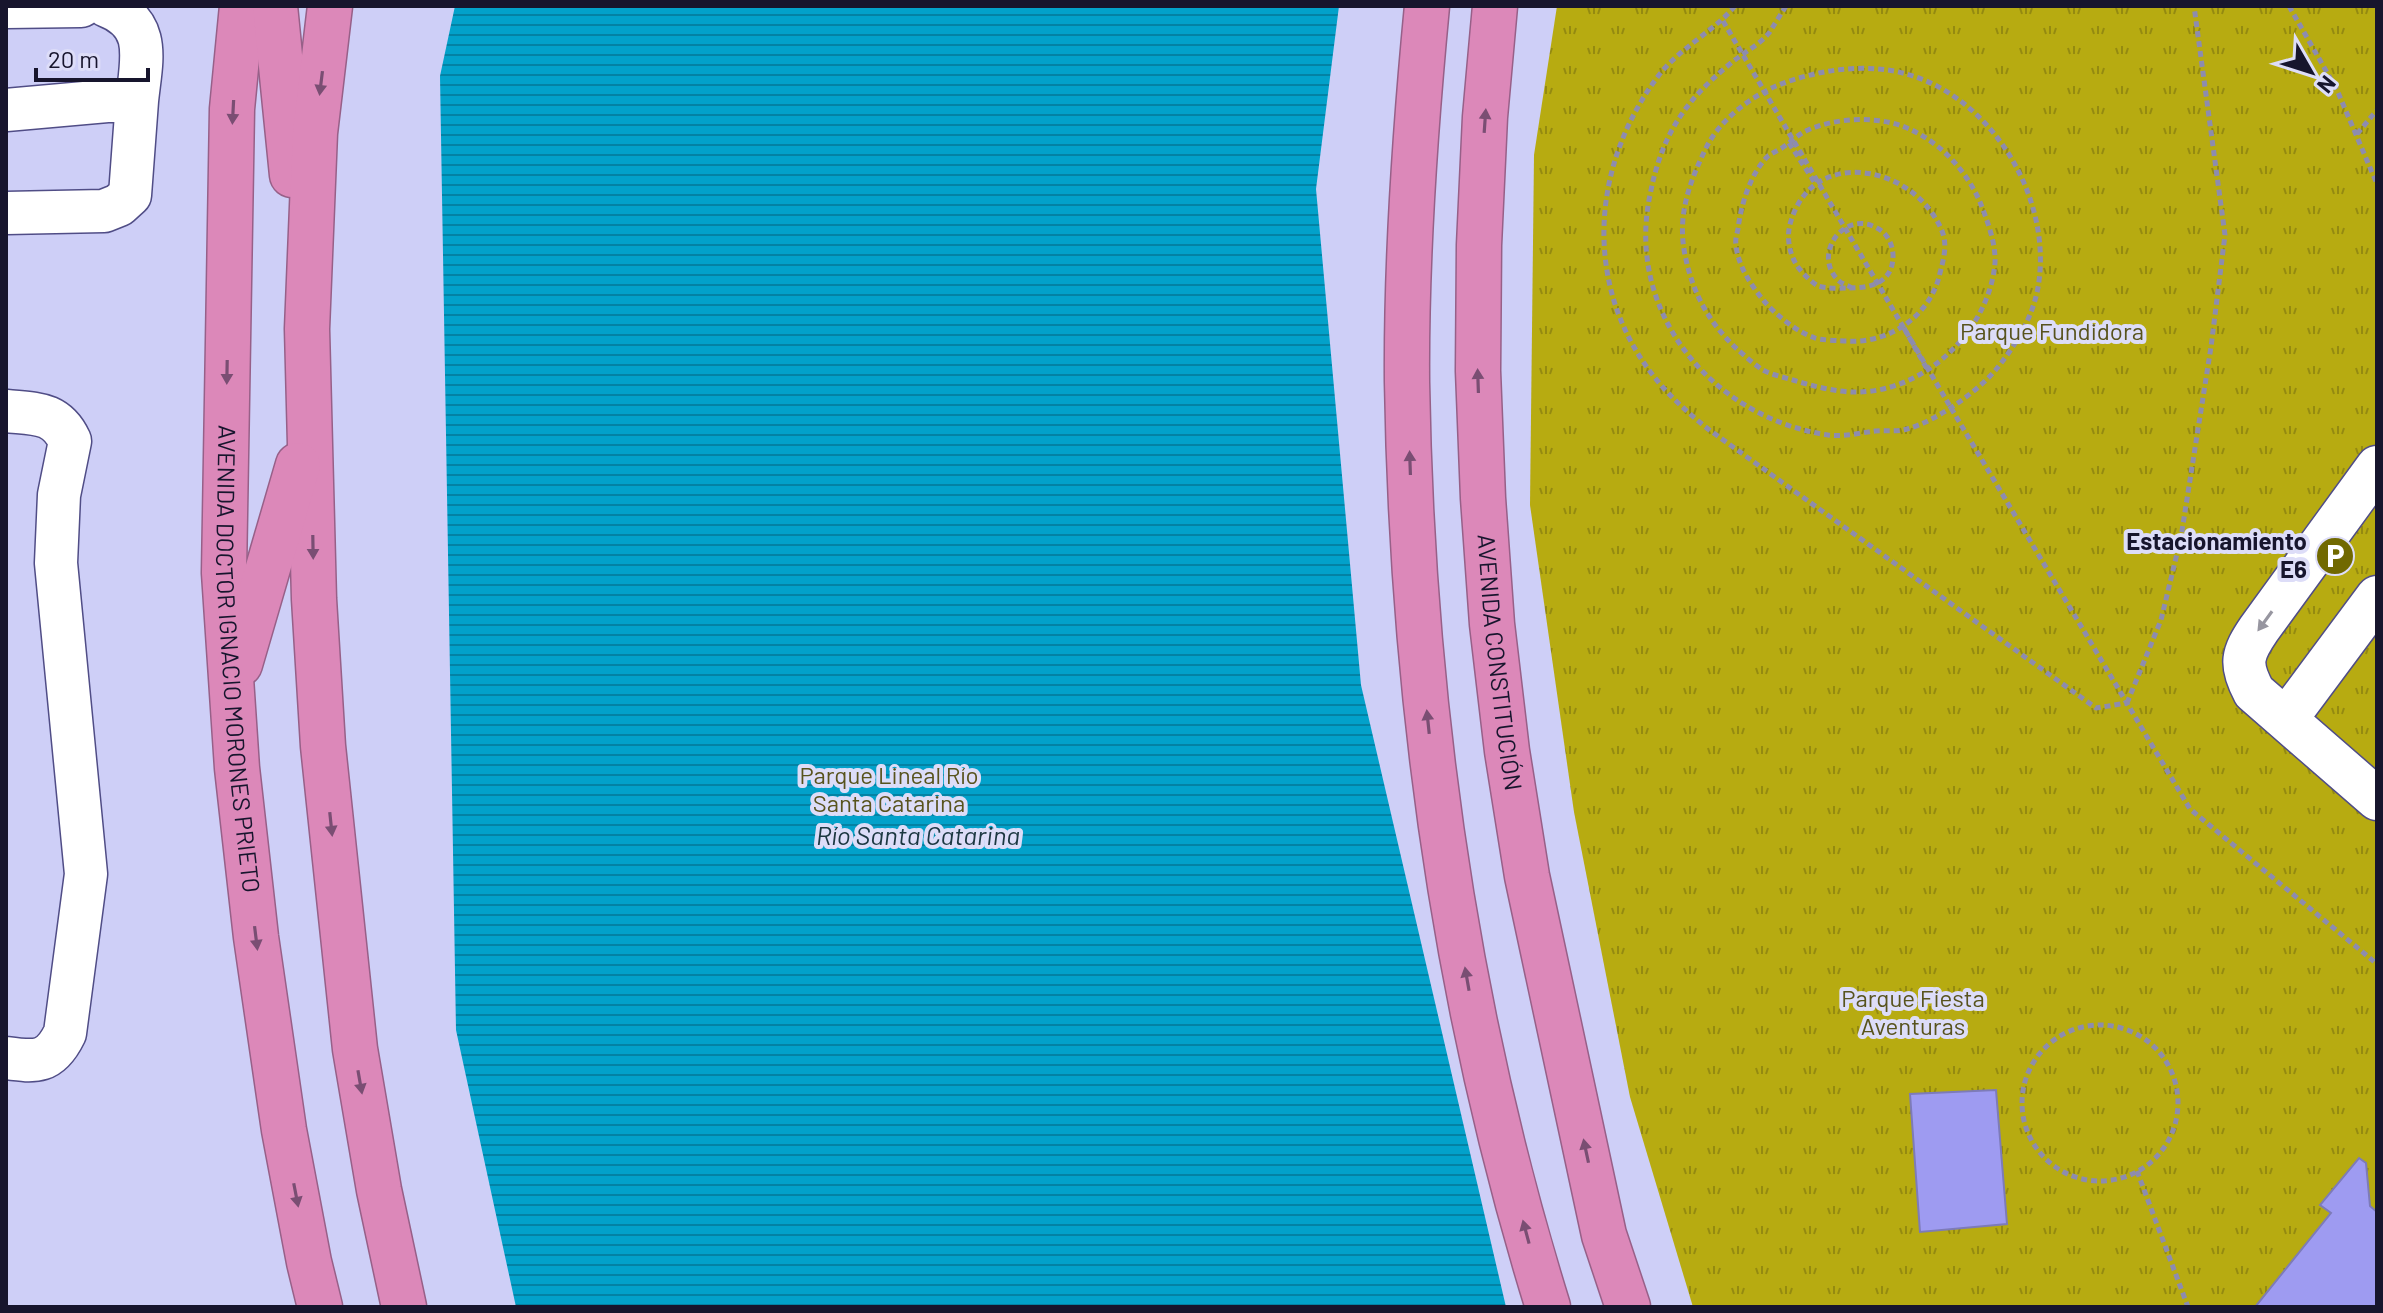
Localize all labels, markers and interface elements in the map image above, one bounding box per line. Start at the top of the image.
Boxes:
scale bar [36,32,148,82]
north arrow [2271,32,2351,112]
text: 20 m [48,44,99,73]
one-way arrow [314,71,327,96]
text: N [2313,71,2342,99]
one-way arrow [226,100,239,125]
one-way arrow [1479,108,1492,133]
park label: Parque Fundidora [1960,316,2144,345]
one-way arrow [221,360,234,385]
one-way arrow [1472,368,1485,393]
street label: AVENIDA DOCTOR IGNACIO MORONES PRIETO [211,425,267,894]
one-way arrow [1403,450,1416,475]
place label: Estacionamiento E6 [2126,526,2307,583]
street label: AVENIDA CONSTITUCIÓN [1473,533,1529,793]
one-way arrow [306,535,319,560]
parking icon: Estacionamiento E6 [2314,535,2356,577]
one-way arrow [2258,610,2273,631]
one-way arrow [1421,709,1434,734]
park label: Parque Lineal Río Santa Catarina [799,760,979,817]
one-way arrow [325,812,338,837]
water label: Río Santa Catarina [816,819,1020,850]
one-way arrow [250,926,263,951]
one-way arrow [1460,966,1472,991]
park label: Parque Fiesta Aventuras [1841,983,1985,1040]
one-way arrow [355,1070,367,1095]
one-way arrow [1579,1138,1592,1163]
one-way arrow [291,1183,303,1208]
one-way arrow [1519,1220,1532,1244]

